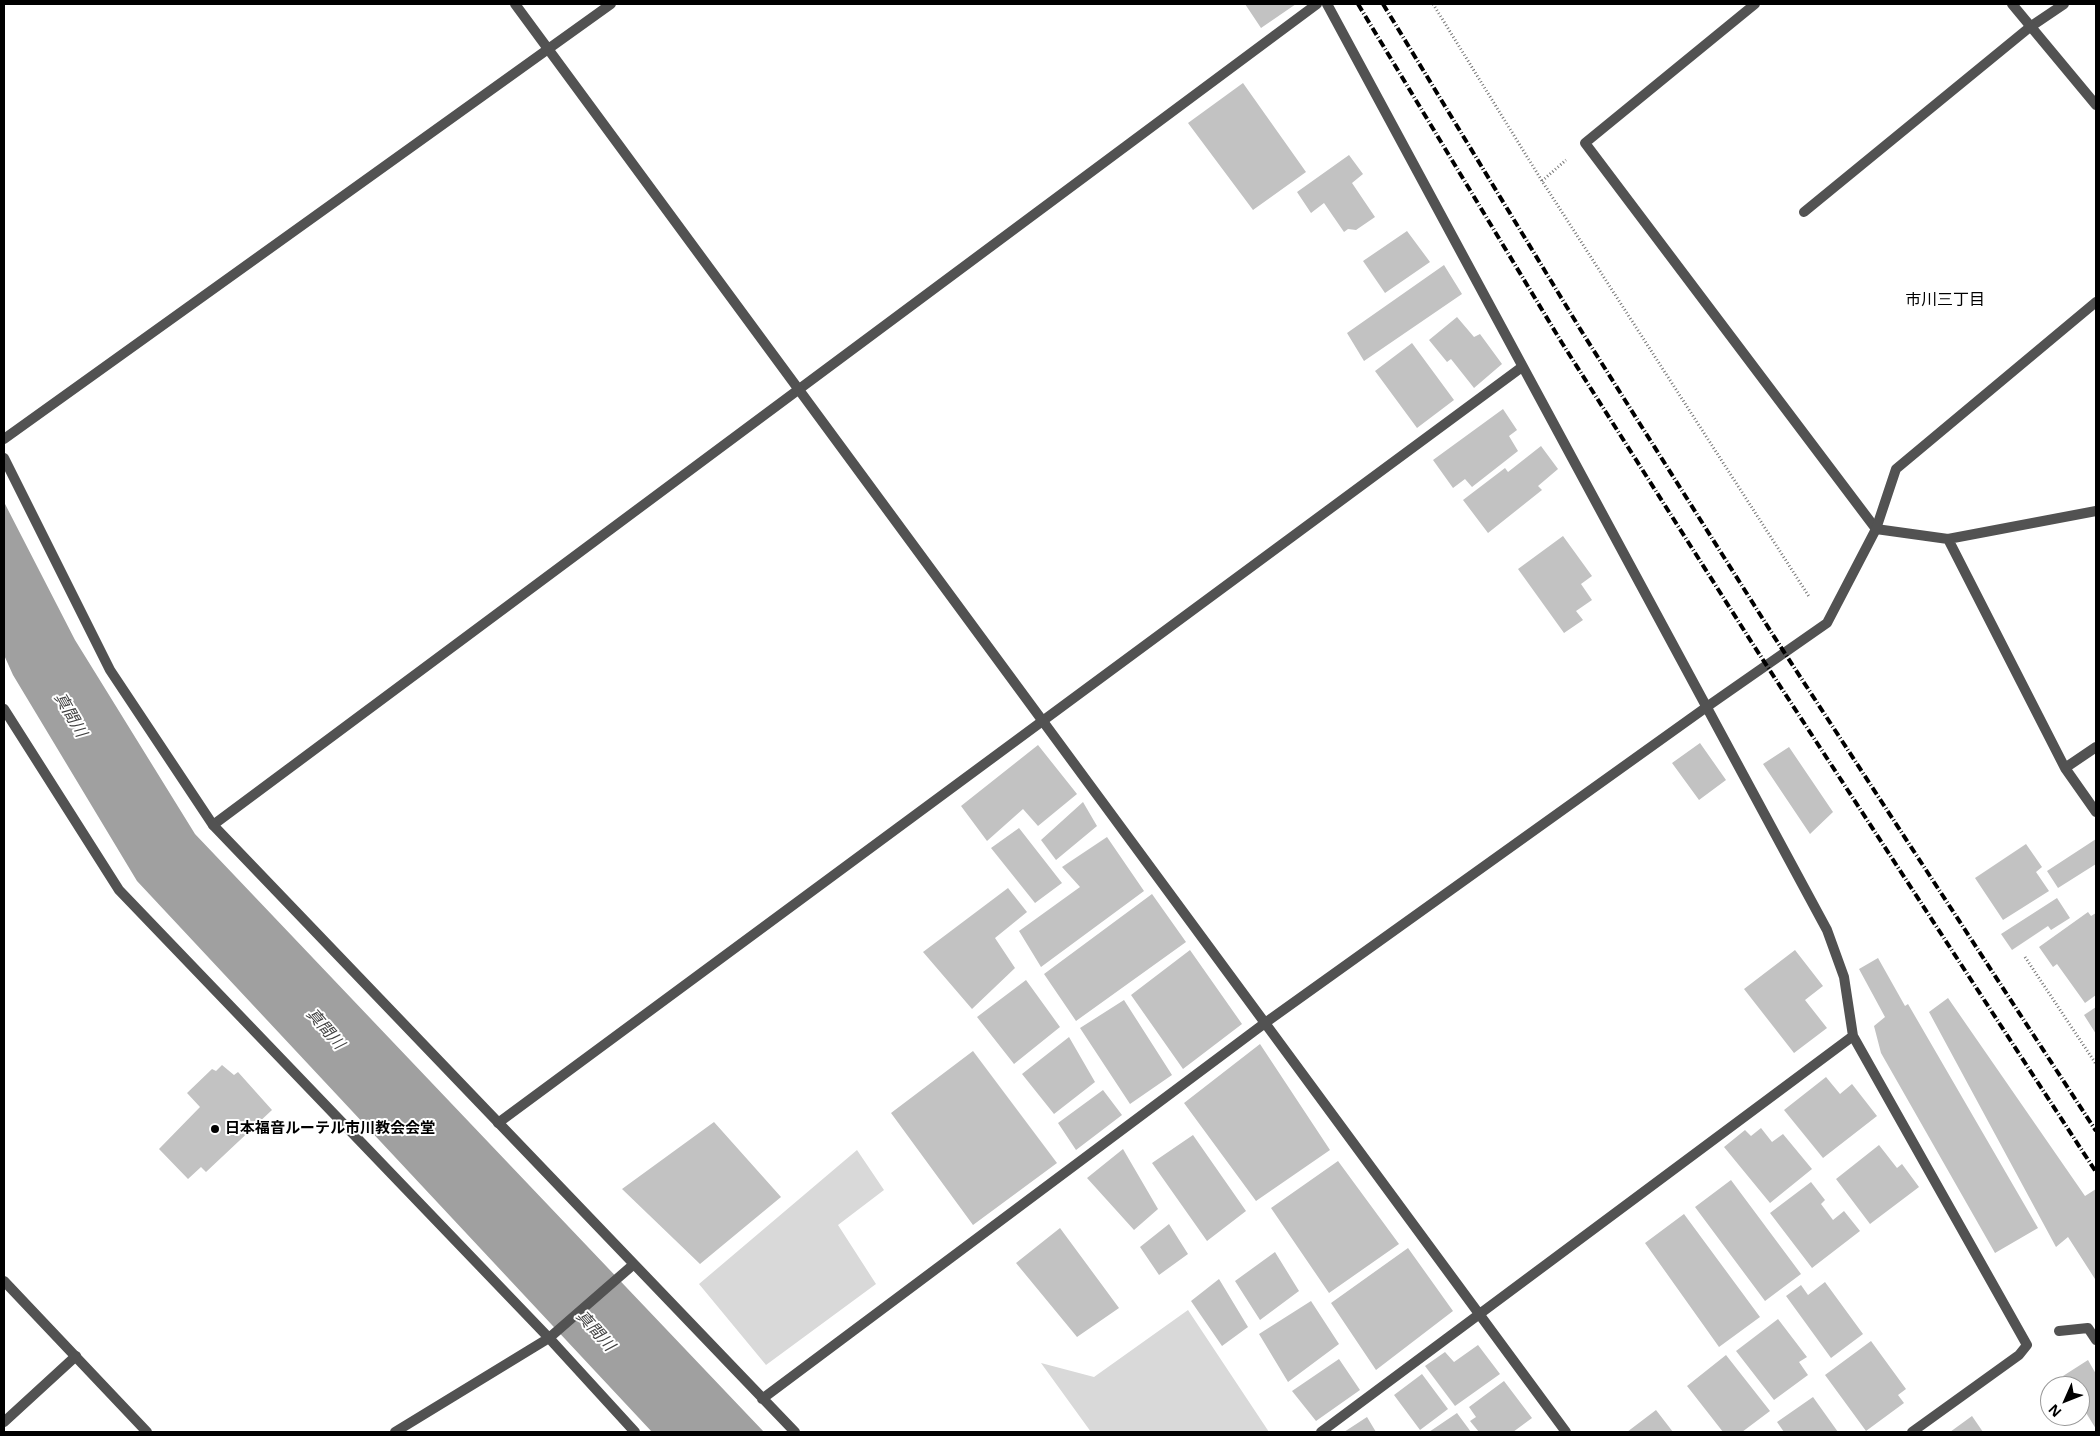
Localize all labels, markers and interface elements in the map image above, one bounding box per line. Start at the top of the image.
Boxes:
district label: 市川三丁目 [1905,290,1985,310]
water label: 真間川 [50,689,90,741]
water label: 真間川 [302,1005,348,1053]
place label: 日本福音ルーテル市川教会会堂 [225,1120,435,1138]
marker: 日本福音ルーテル市川教会会堂 [209,1123,221,1135]
water label: 真間川 [572,1307,618,1355]
north arrow [2040,1376,2090,1426]
text: N [2044,1400,2065,1422]

